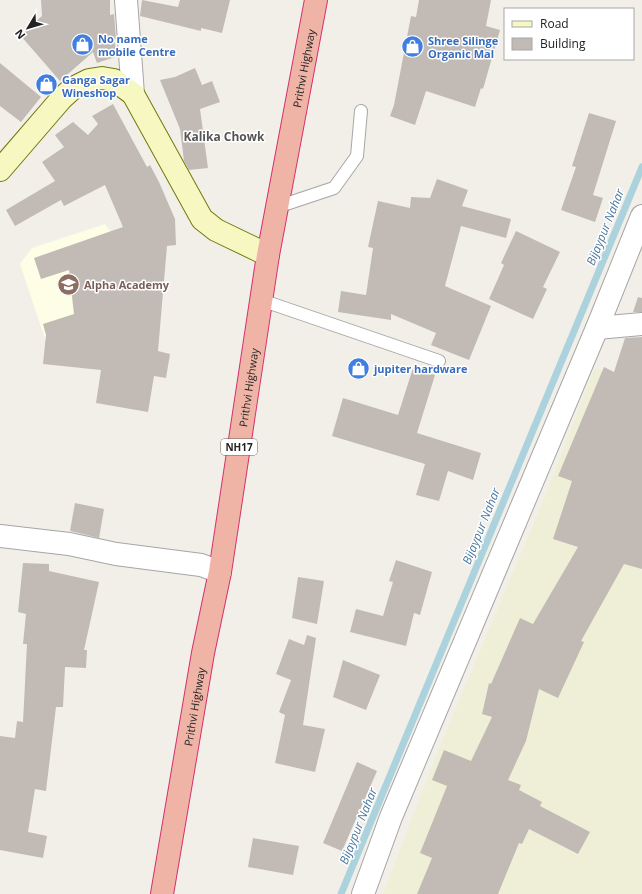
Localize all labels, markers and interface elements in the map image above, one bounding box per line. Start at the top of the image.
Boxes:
north arrow [8,8,48,48]
legend [504,8,634,60]
text: Road [540,15,569,32]
text: N [11,26,28,43]
street label: Prithvi Highway [288,27,318,109]
shop icon: No name mobile Centre [70,31,96,57]
place label: No name mobile Centre [98,31,176,59]
shop icon: Shree Silinge Organic Mal [400,33,426,59]
place label: Shree Silinge Organic Mal [428,33,499,61]
text: Building [540,35,586,52]
shop icon: Ganga Sagar Wineshop [33,72,59,98]
place label: Ganga Sagar Wineshop [62,72,130,100]
district label: Kalika Chowk [183,128,265,145]
water label: Bijaypur Nahar [582,185,629,268]
school or university icon: Alpha Academy [56,271,82,297]
place label: Alpha Academy [84,277,170,292]
street label: Prithvi Highway [235,346,261,428]
shop icon: jupiter hardware [346,355,372,381]
place label: jupiter hardware [373,361,468,376]
road number: NH17 [221,439,257,455]
water label: Bijaypur Nahar [458,484,505,567]
street label: Prithvi Highway [180,666,208,747]
water label: Bijaypur Nahar [335,784,382,867]

